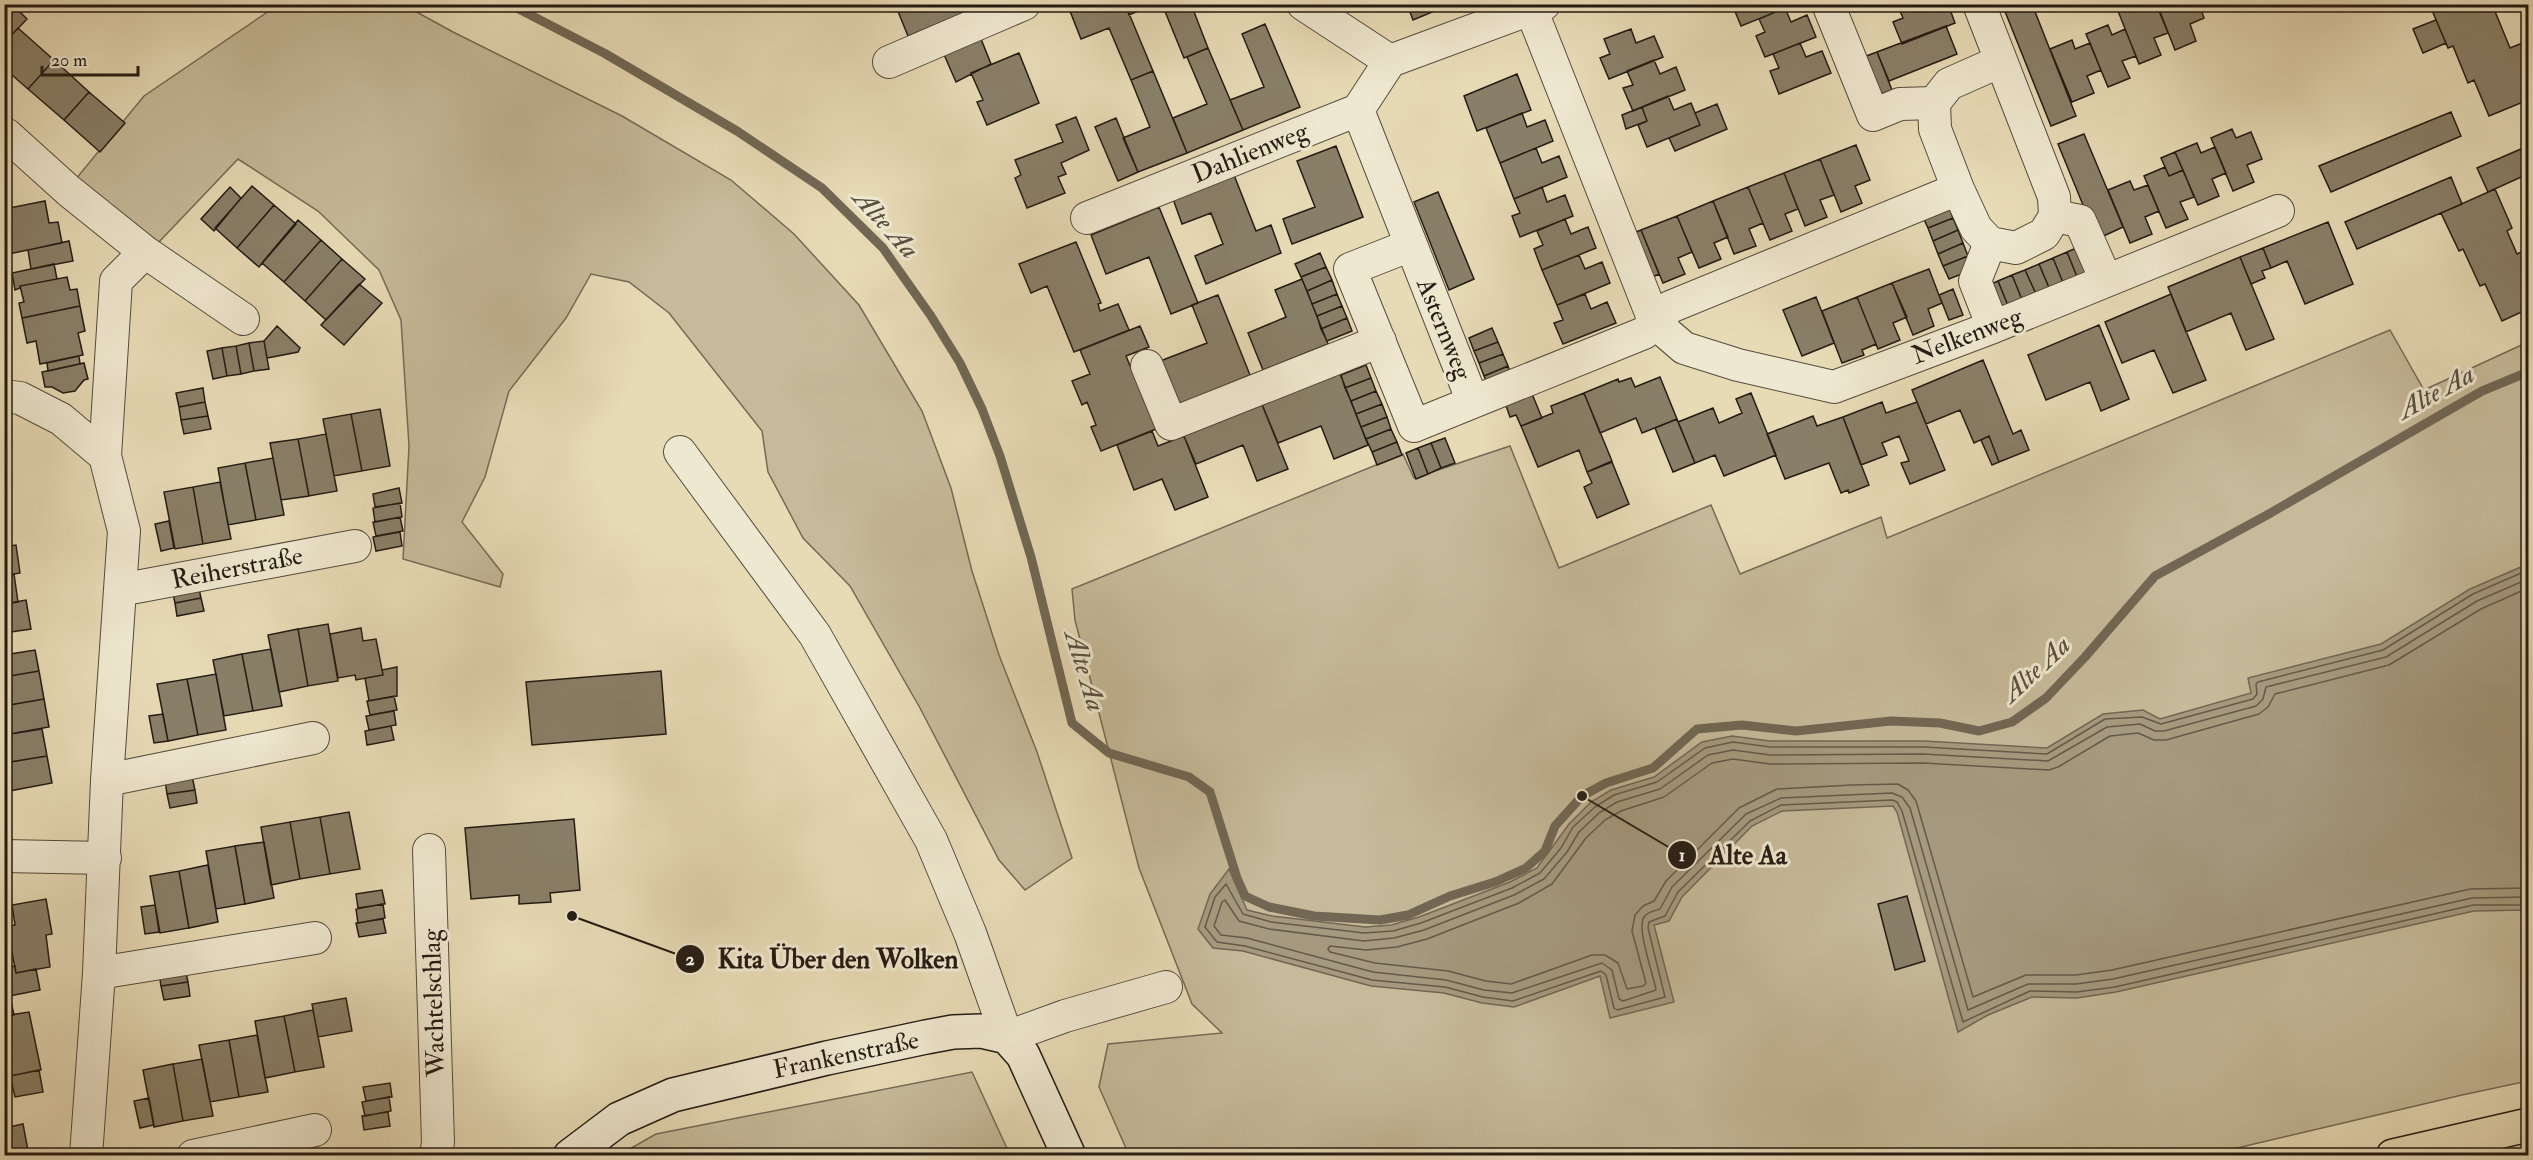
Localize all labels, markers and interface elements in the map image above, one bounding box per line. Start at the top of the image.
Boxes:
scale bar [42,39,138,77]
text: 20 m [51,49,87,72]
street label: Dahlienweg [1187,115,1314,191]
water label: Alte Aa [844,180,926,266]
street label: Asternweg [1409,272,1479,386]
street label: Nelkenweg [1907,300,2028,372]
water label: Alte Aa [2389,358,2480,428]
street label: Reiherstraße [169,540,305,596]
water label: Alte Aa [1056,624,1113,715]
water label: Alte Aa [1992,629,2077,711]
callout: Alte Aa [1667,832,1799,877]
text: Alte Aa [1708,839,1788,872]
text: 1 [1679,844,1685,867]
street label: Wachtelschlag [415,927,453,1079]
callout: Kita Über den Wolken [675,936,970,981]
text: Kita Über den Wolken [717,943,959,976]
text: 2 [685,948,695,971]
street label: Frankenstraße [770,1024,922,1086]

